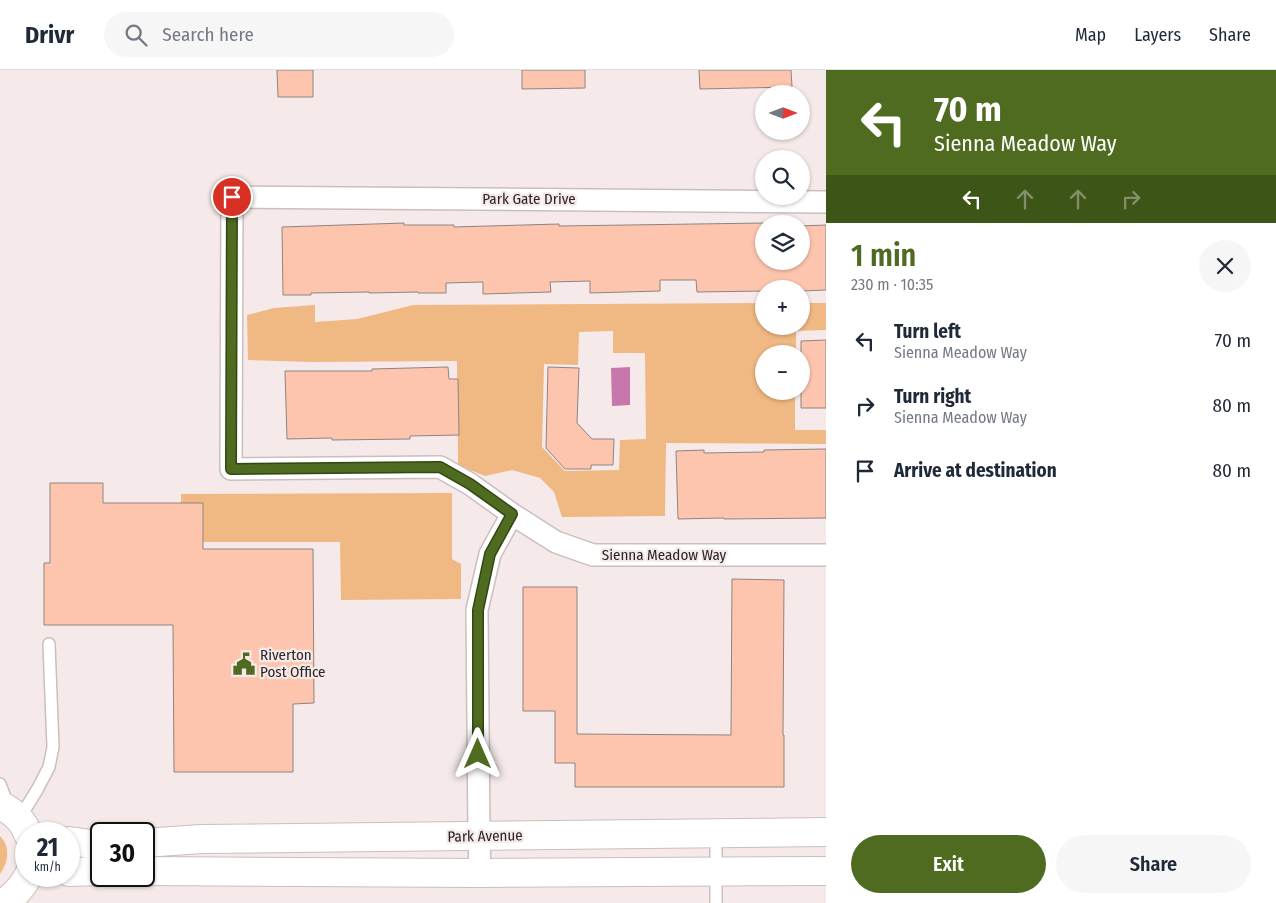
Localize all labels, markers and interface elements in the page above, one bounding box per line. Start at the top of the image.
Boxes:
search box [104,12,454,57]
text: Drivr [25,21,74,49]
icon: search [122,21,150,49]
text: Search here [162,23,254,46]
text: Map [1075,24,1106,46]
text: Layers [1134,24,1181,46]
text: Share [1209,24,1251,46]
north arrow [755,85,810,140]
map controls [755,85,810,400]
text: 70 m [934,88,1002,130]
icon: left [851,90,916,155]
text: Sienna Meadow Way [934,130,1117,157]
button: search [755,150,810,205]
pin [211,176,253,218]
icon: arrive [218,183,246,211]
icon: left [958,185,986,213]
icon: ahead [1011,185,1039,213]
icon: ahead [1064,185,1092,213]
icon: right [1117,185,1145,213]
street label: Park Gate Drive [482,190,576,208]
button: layers [755,215,810,270]
text: 1 min [851,238,916,274]
button: close [1199,240,1251,292]
text: 230 m · 10:35 [851,275,933,294]
button: + [755,280,810,335]
text: Turn left [894,320,961,343]
icon: left [851,327,879,355]
text: 70 m [1215,329,1251,352]
text: Sienna Meadow Way [894,343,1027,362]
button: − [755,345,810,400]
text: Turn right [894,385,971,408]
icon: right [851,392,879,420]
text: 80 m [1213,394,1251,417]
text: Sienna Meadow Way [894,408,1027,427]
icon: arrive [851,457,879,485]
text: Arrive at destination [894,459,1057,482]
text: 80 m [1213,459,1251,482]
street label: Sienna Meadow Way [602,546,727,564]
place label: Riverton Post Office [260,646,326,681]
public building icon: Riverton Post Office [231,651,257,677]
position arrow [451,727,503,779]
speed limit sign: 30 [90,822,155,887]
street label: Park Avenue [447,826,523,846]
text: 21 [37,833,58,863]
button: Exit [851,835,1046,893]
button: Share [1056,835,1251,893]
text: km/h [34,860,61,874]

